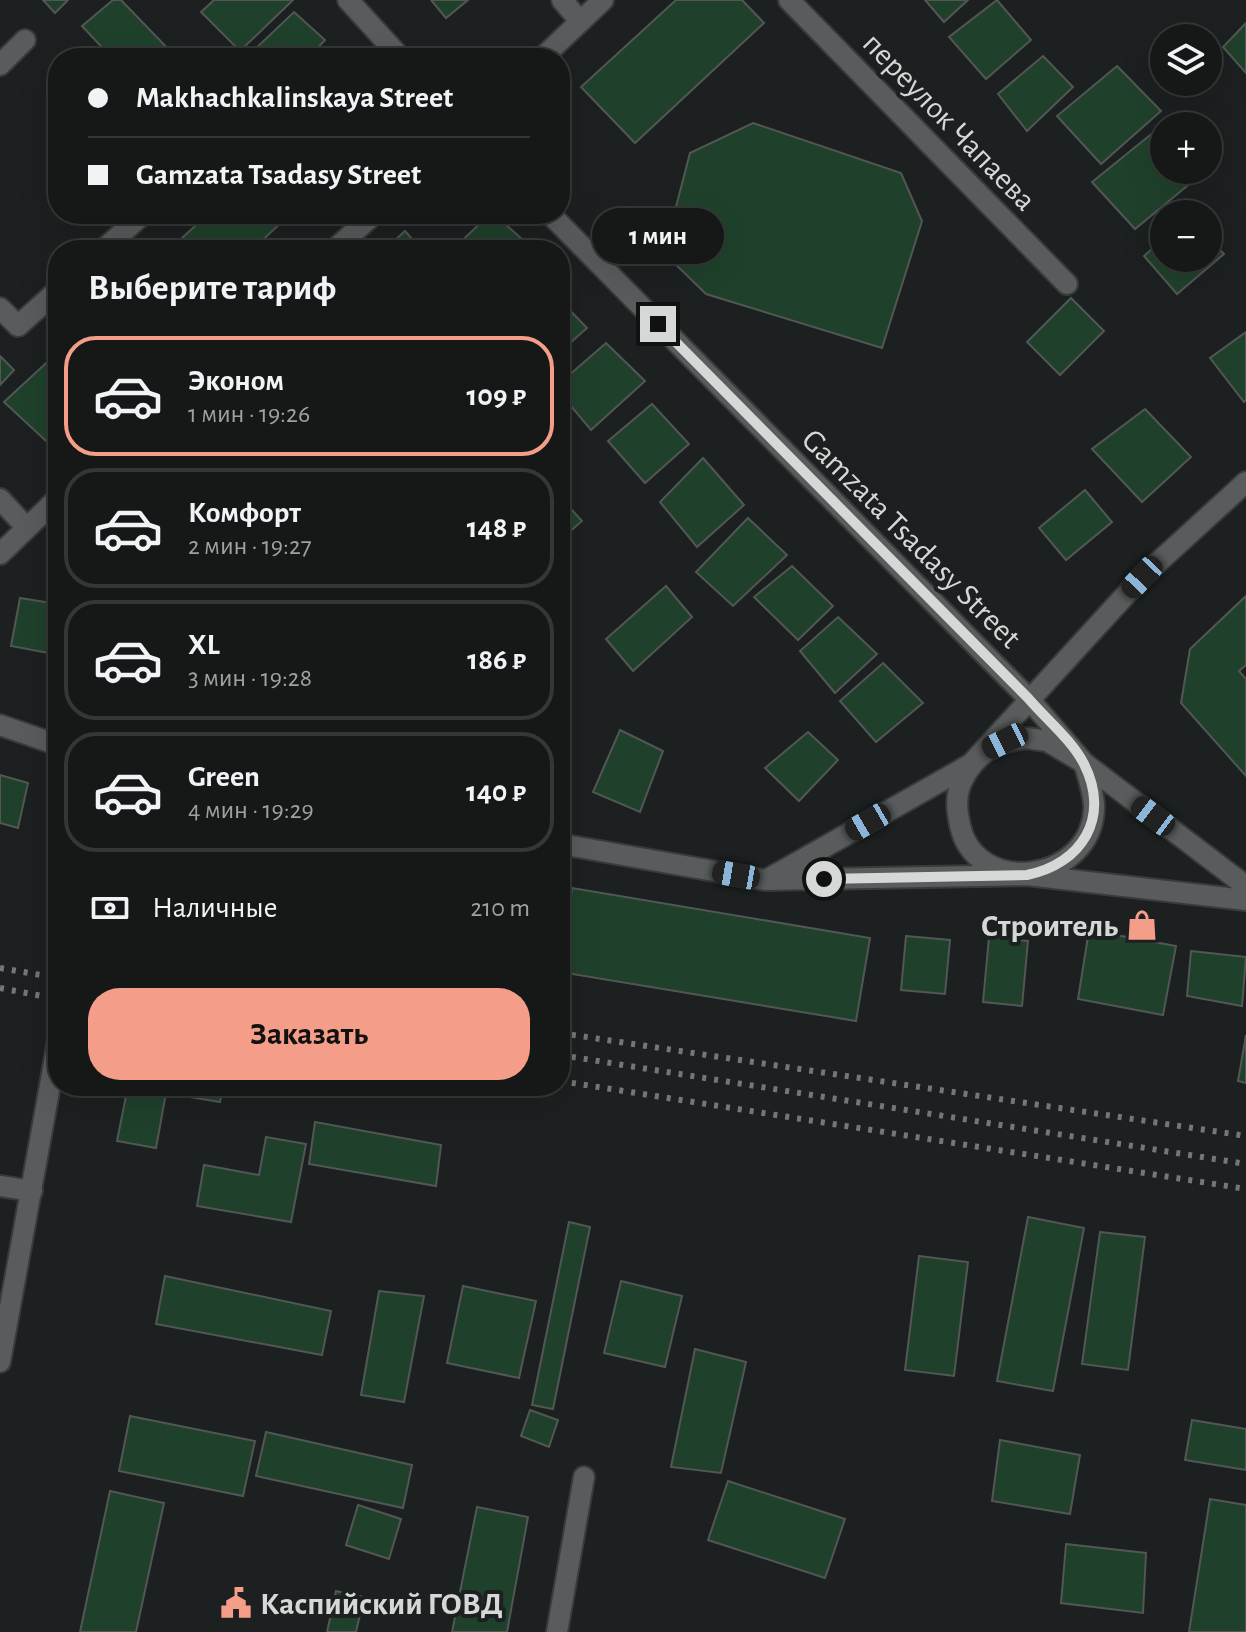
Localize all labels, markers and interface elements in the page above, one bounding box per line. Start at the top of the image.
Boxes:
map controls [1150,24,1222,272]
button: layers [1150,24,1222,96]
street label: переулок Чапаева [857,27,1042,217]
text: Makhachkalinskaya Street [136,83,453,113]
button: + [1150,112,1222,184]
text: Gamzata Tsadasy Street [136,160,421,190]
button: − [1150,200,1222,272]
callout: 1 мин [592,208,724,264]
text: 1 мин [629,223,687,249]
text: Выберите тариф [88,270,336,306]
route end [640,306,676,342]
icon: car [92,360,164,432]
text: Эконом [188,366,284,396]
text: 109 ₽ [467,381,526,411]
text: 1 мин · 19:26 [188,401,310,427]
street label: Gamzata Tsadasy Street [796,423,1027,654]
icon: car [92,492,164,564]
text: Комфорт [188,498,301,528]
text: 148 ₽ [467,513,526,543]
text: 2 мин · 19:27 [188,533,312,559]
car [1117,551,1167,603]
icon: car [92,624,164,696]
text: XL [188,630,220,660]
text: 186 ₽ [467,645,526,675]
text: 3 мин · 19:28 [188,665,312,691]
car [978,720,1032,762]
icon: car [92,756,164,828]
text: Green [188,762,260,792]
text: 140 ₽ [466,777,526,807]
car [1127,792,1179,840]
text: 4 мин · 19:29 [188,797,314,823]
car [841,800,895,844]
car [710,859,762,891]
route start [806,861,842,897]
icon: cash [88,886,132,930]
text: Наличные [152,893,278,923]
text: 210 m [470,895,530,921]
shop icon: Строитель [1125,908,1159,942]
place label: Строитель [981,910,1118,942]
button: Заказать [88,988,530,1080]
public building icon: Каспийский ГОВД [219,1586,253,1620]
place label: Каспийский ГОВД [260,1588,503,1620]

